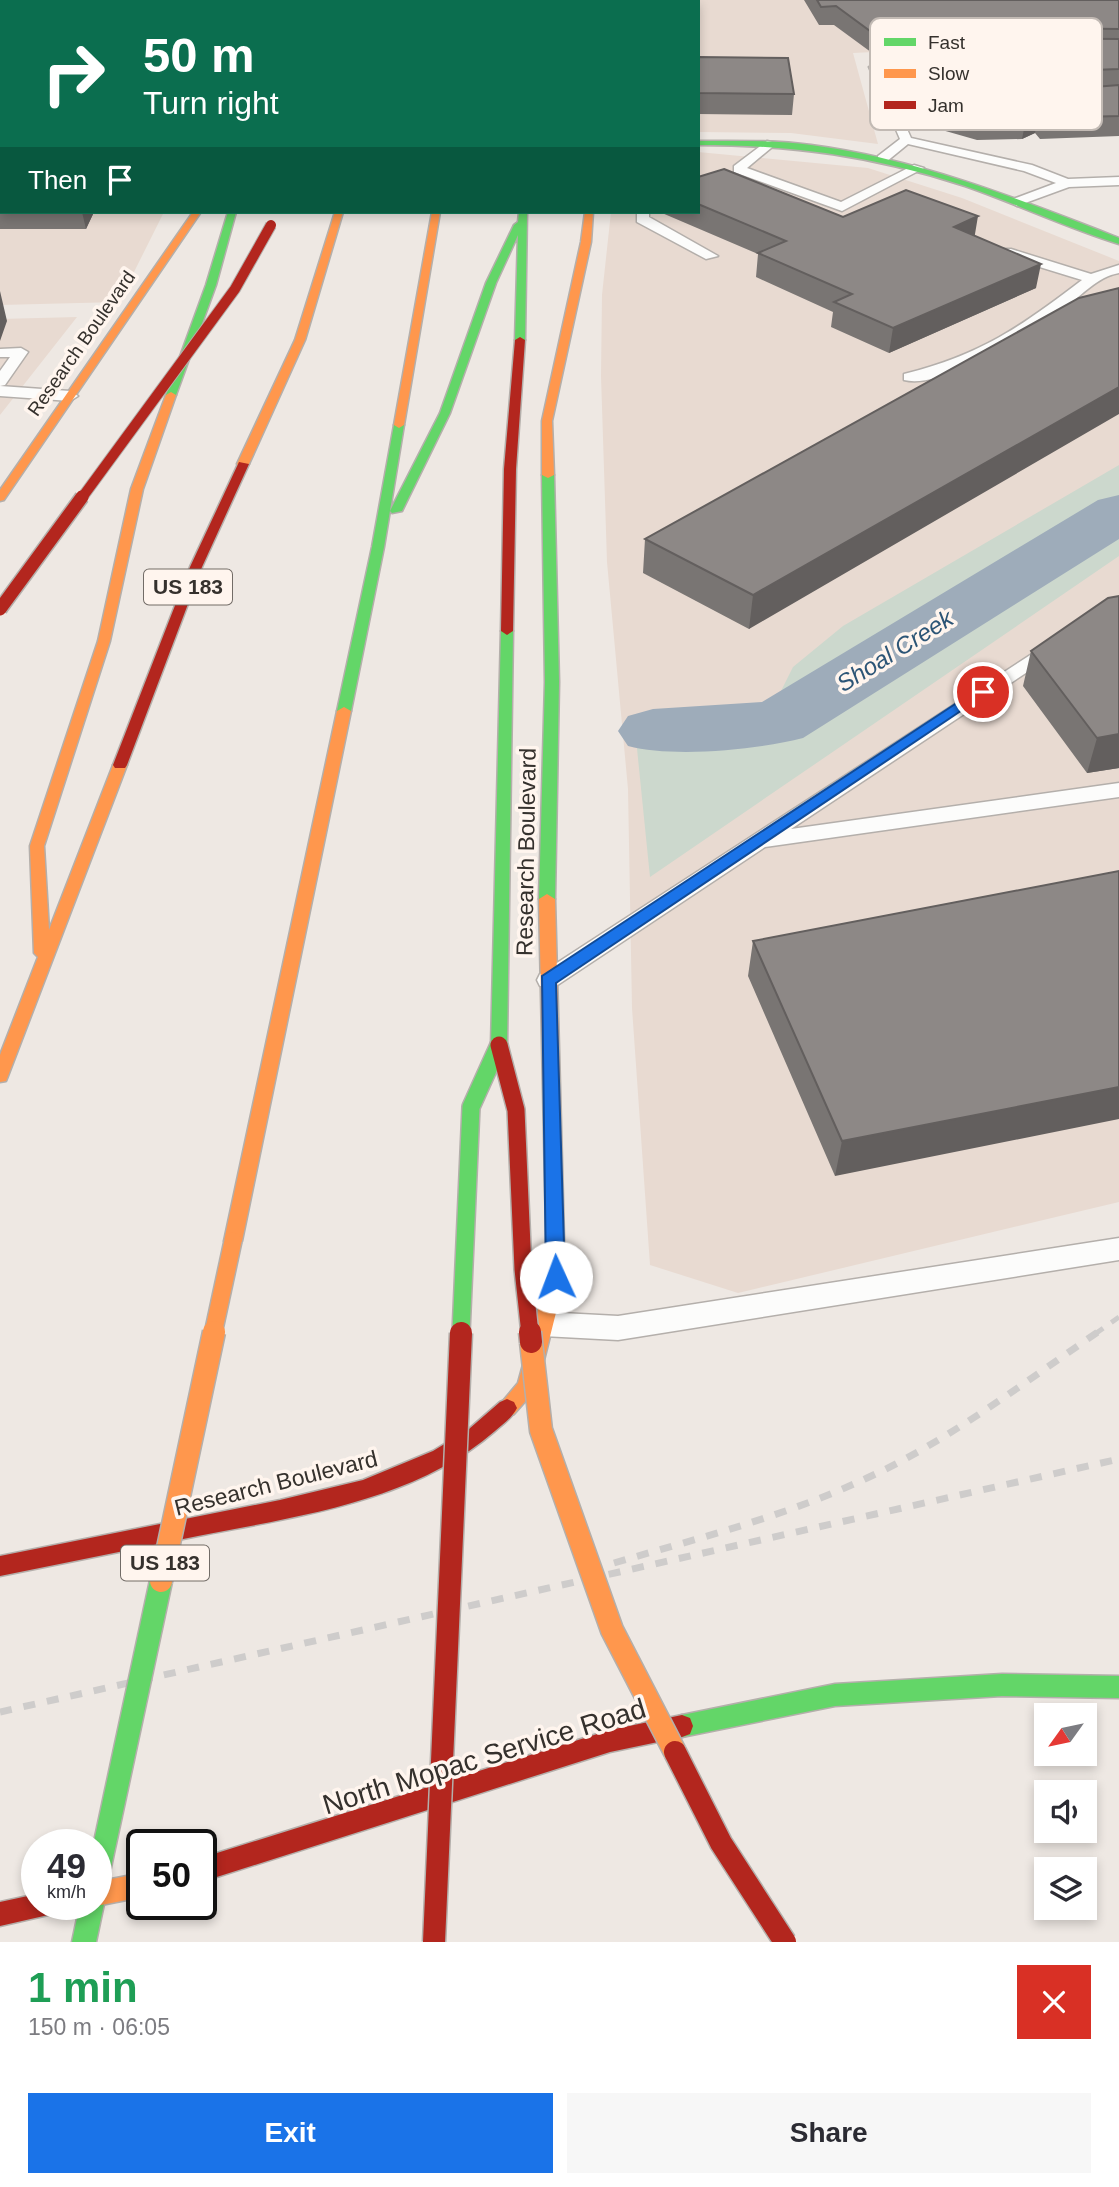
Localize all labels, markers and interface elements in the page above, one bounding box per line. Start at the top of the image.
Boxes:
legend [870,18,1102,130]
icon: right [28,28,119,119]
text: 50 m [143,28,255,82]
text: Fast [928,32,966,53]
text: Slow [928,63,969,84]
text: Turn right [143,85,279,121]
text: Jam [928,95,964,116]
icon: arrive [101,161,139,199]
text: Then [28,165,87,195]
street label: Research Boulevard [23,267,139,420]
road number: US 183 [144,570,232,604]
water label: Shoal Creek [832,603,960,697]
pin [953,662,1013,722]
icon: arrive [964,673,1002,711]
street label: Research Boulevard [511,748,541,956]
position arrow [519,1240,593,1314]
street label: Research Boulevard [172,1445,380,1521]
road number: US 183 [121,1546,209,1580]
street label: North Mopac Service Road [319,1693,649,1820]
north arrow [1034,1703,1097,1766]
map controls [1034,1703,1097,1920]
button: sound [1034,1780,1097,1843]
speed limit sign: 50 [126,1829,217,1920]
text: 49 [47,1846,86,1885]
button: layers [1034,1857,1097,1920]
text: km/h [47,1882,86,1902]
text: 1 min [28,1964,138,2011]
button: close [1017,1965,1091,2039]
text: 150 m · 06:05 [28,2014,170,2040]
button: Exit [28,2093,553,2173]
button: Share [567,2093,1091,2173]

